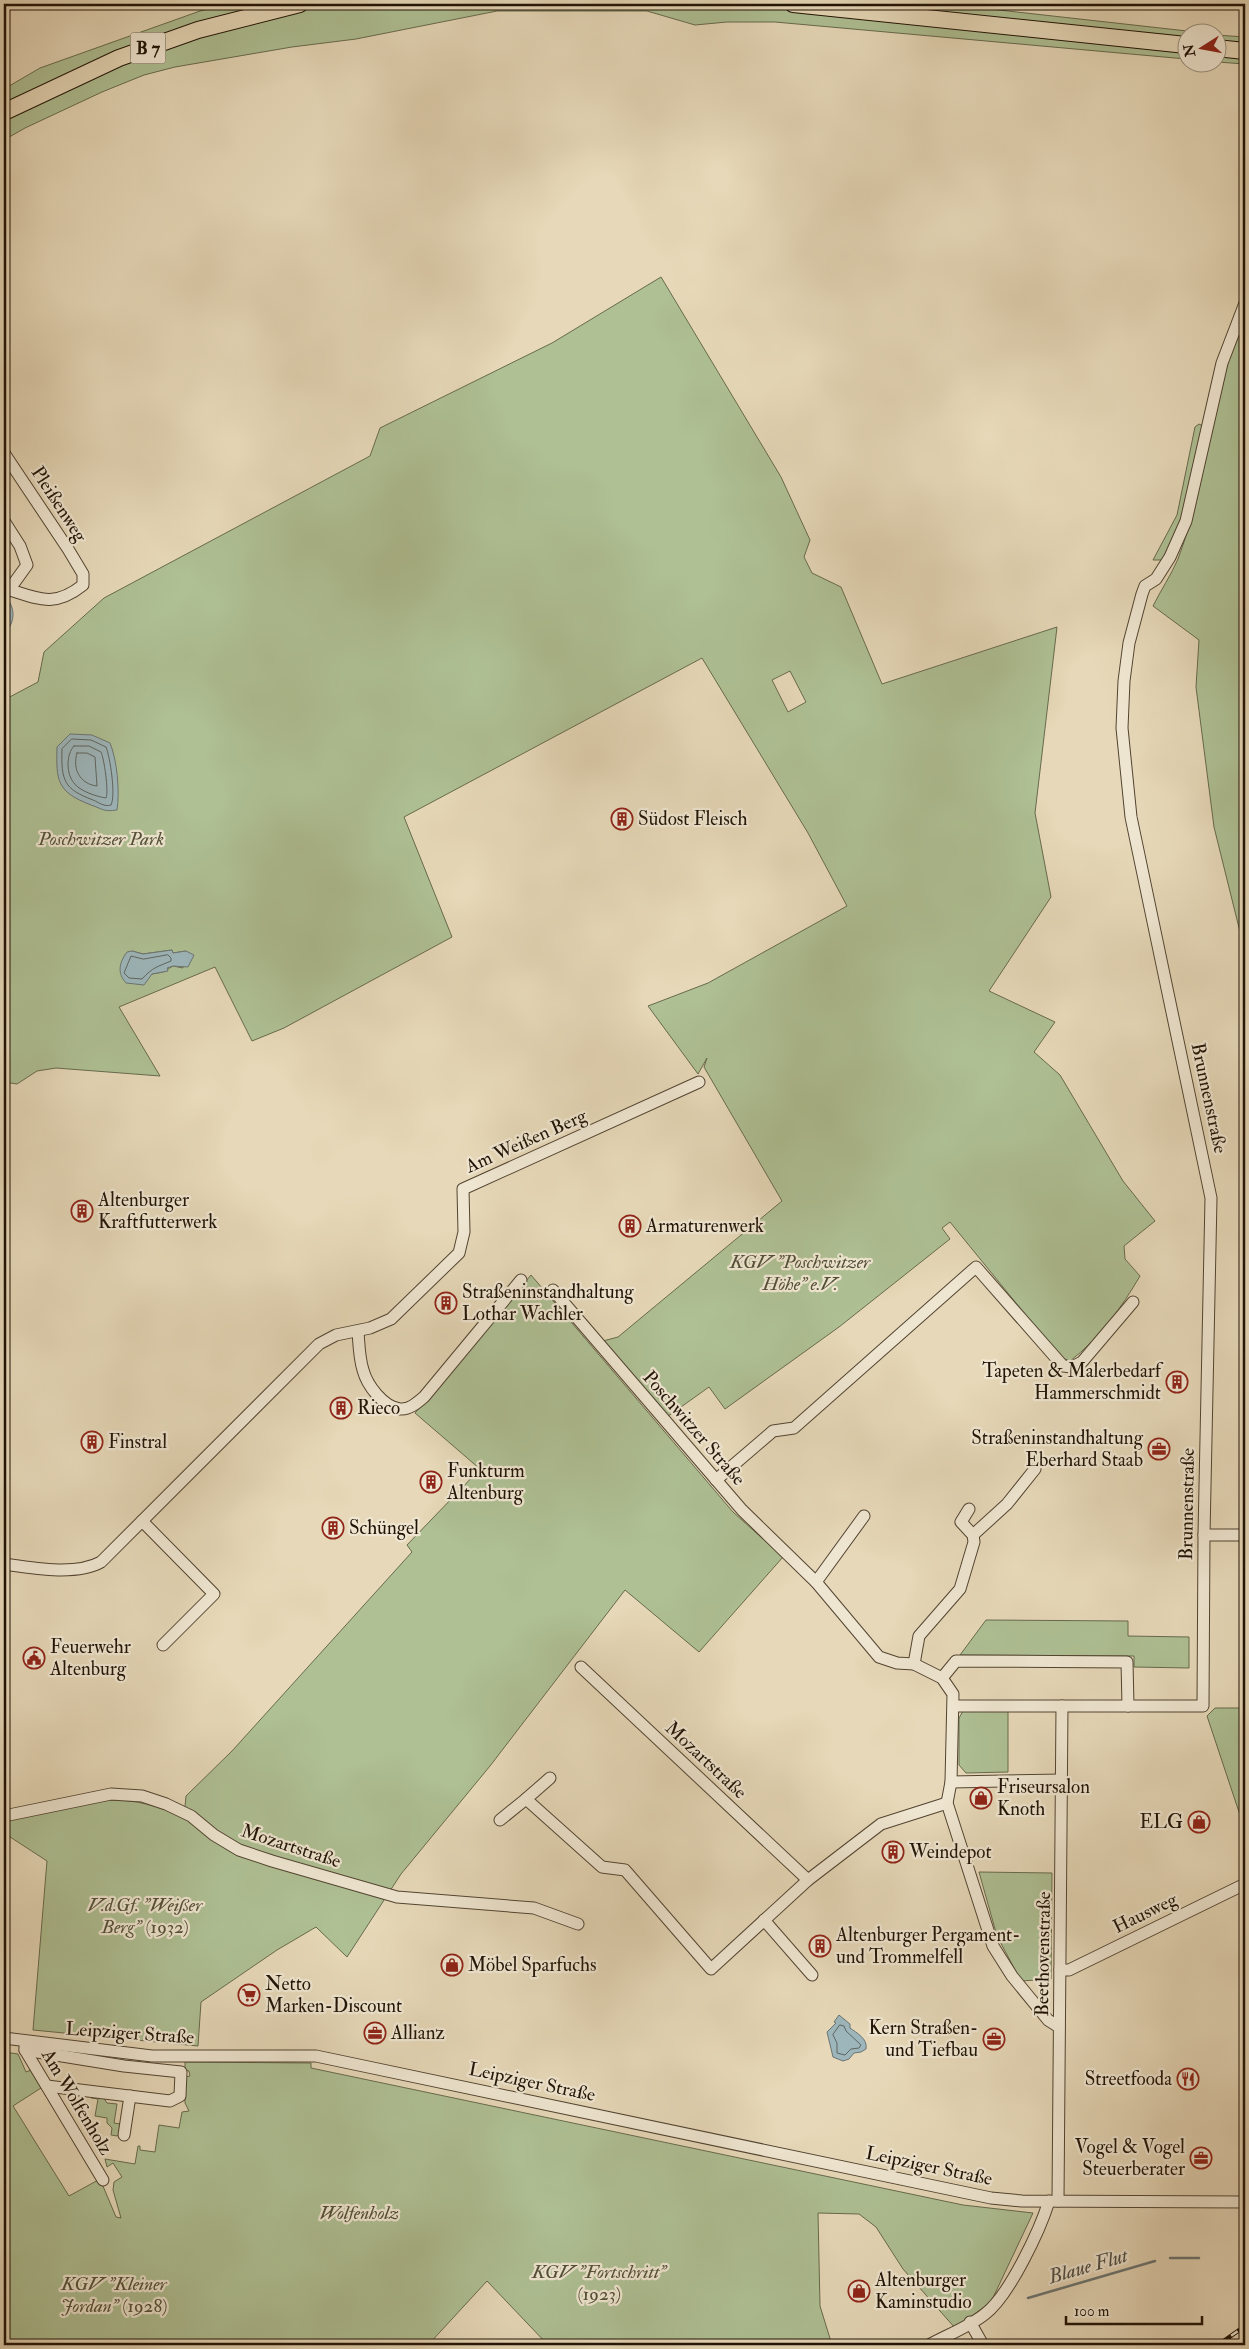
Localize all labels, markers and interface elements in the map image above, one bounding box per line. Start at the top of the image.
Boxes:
north arrow [1176,22,1226,72]
road number: B 7 [130,32,166,64]
text: N [1180,42,1199,59]
street label: Pleißenweg [26,462,93,547]
building icon: Südost Fleisch [610,807,634,831]
place label: Südost Fleisch [638,807,747,831]
park label: Poschwitzer Park [37,827,164,851]
street label: Brunnenstraße [1186,1041,1232,1155]
street label: Am Weißen Berg [461,1103,591,1179]
place label: Altenburger Kraftfutterwerk [97,1188,217,1234]
building icon: Altenburger Kraftfutterwerk [70,1199,94,1223]
building icon: Armaturenwerk [618,1214,642,1238]
place label: Armaturenwerk [645,1214,764,1238]
park label: KGV "Poschwitzer Höhe" e.V. [729,1250,871,1296]
place label: Straßeninstandhaltung Lothar Wachler [462,1280,634,1326]
building icon: Straßeninstandhaltung Lothar Wachler [434,1291,458,1315]
place label: Tapeten & Malerbedarf Hammerschmidt [982,1359,1164,1405]
street label: Poschwitzer Straße [638,1366,750,1490]
building icon: Tapeten & Malerbedarf Hammerschmidt [1165,1370,1189,1394]
building icon: Rieco [329,1396,353,1420]
place label: Rieco [357,1396,400,1420]
place label: Straßeninstandhaltung Eberhard Staab [971,1426,1144,1472]
building icon: Finstral [80,1430,104,1454]
place label: Finstral [108,1430,167,1454]
office icon: Straßeninstandhaltung Eberhard Staab [1147,1437,1171,1461]
street label: Brunnenstraße [1174,1448,1200,1560]
place label: Funkturm Altenburg [446,1459,525,1505]
building icon: Funkturm Altenburg [419,1470,443,1494]
building icon: Schüngel [321,1516,345,1540]
place label: Schüngel [349,1516,419,1540]
place label: Feuerwehr Altenburg [49,1635,131,1681]
public building icon: Feuerwehr Altenburg [22,1646,46,1670]
street label: Mozartstraße [660,1716,752,1804]
place label: Friseursalon Knoth [997,1775,1090,1821]
shop icon: Friseursalon Knoth [969,1786,993,1810]
place label: ELG [1140,1810,1183,1834]
shop icon: ELG [1187,1810,1211,1834]
street label: Mozartstraße [238,1819,344,1873]
building icon: Weindepot [881,1840,905,1864]
place label: Weindepot [908,1840,992,1865]
street label: Hausweg [1109,1887,1182,1939]
street label: Beethovenstraße [1030,1891,1056,2017]
park label: V.d.Gf. "Weißer Berg" (1932) [88,1893,203,1939]
place label: Altenburger Pergament- und Trommelfell [835,1923,1020,1969]
building icon: Altenburger Pergament- und Trommelfell [808,1934,832,1958]
shop icon: Möbel Sparfuchs [440,1953,464,1977]
place label: Möbel Sparfuchs [468,1953,597,1978]
place label: Netto Marken-Discount [265,1972,402,2018]
supermarket icon: Netto Marken-Discount [237,1983,261,2007]
place label: Kern Straßen- und Tiefbau [869,2016,978,2062]
street label: Leipziger Straße [65,2017,195,2050]
office icon: Allianz [363,2021,387,2045]
place label: Allianz [390,2021,445,2045]
office icon: Kern Straßen- und Tiefbau [982,2027,1006,2051]
street label: Am Wolfenholz [35,2044,118,2159]
street label: Leipziger Straße [466,2057,598,2108]
place label: Streetfooda [1085,2067,1172,2091]
restaurant icon: Streetfooda [1176,2067,1200,2091]
place label: Vogel & Vogel Steuerberater [1075,2135,1185,2181]
street label: Leipziger Straße [863,2141,995,2192]
office icon: Vogel & Vogel Steuerberater [1189,2146,1213,2170]
park label: Wolfenholz [319,2201,399,2225]
water label: Blaue Flut [1045,2242,1132,2289]
park label: KGV "Fortschritt" (1923) [531,2260,668,2306]
place label: Altenburger Kaminstudio [874,2268,972,2314]
park label: KGV "Kleiner Jordan" (1928) [60,2272,168,2318]
shop icon: Altenburger Kaminstudio [847,2279,871,2303]
scale bar [1066,2294,1203,2326]
text: 100 m [1074,2302,1110,2321]

